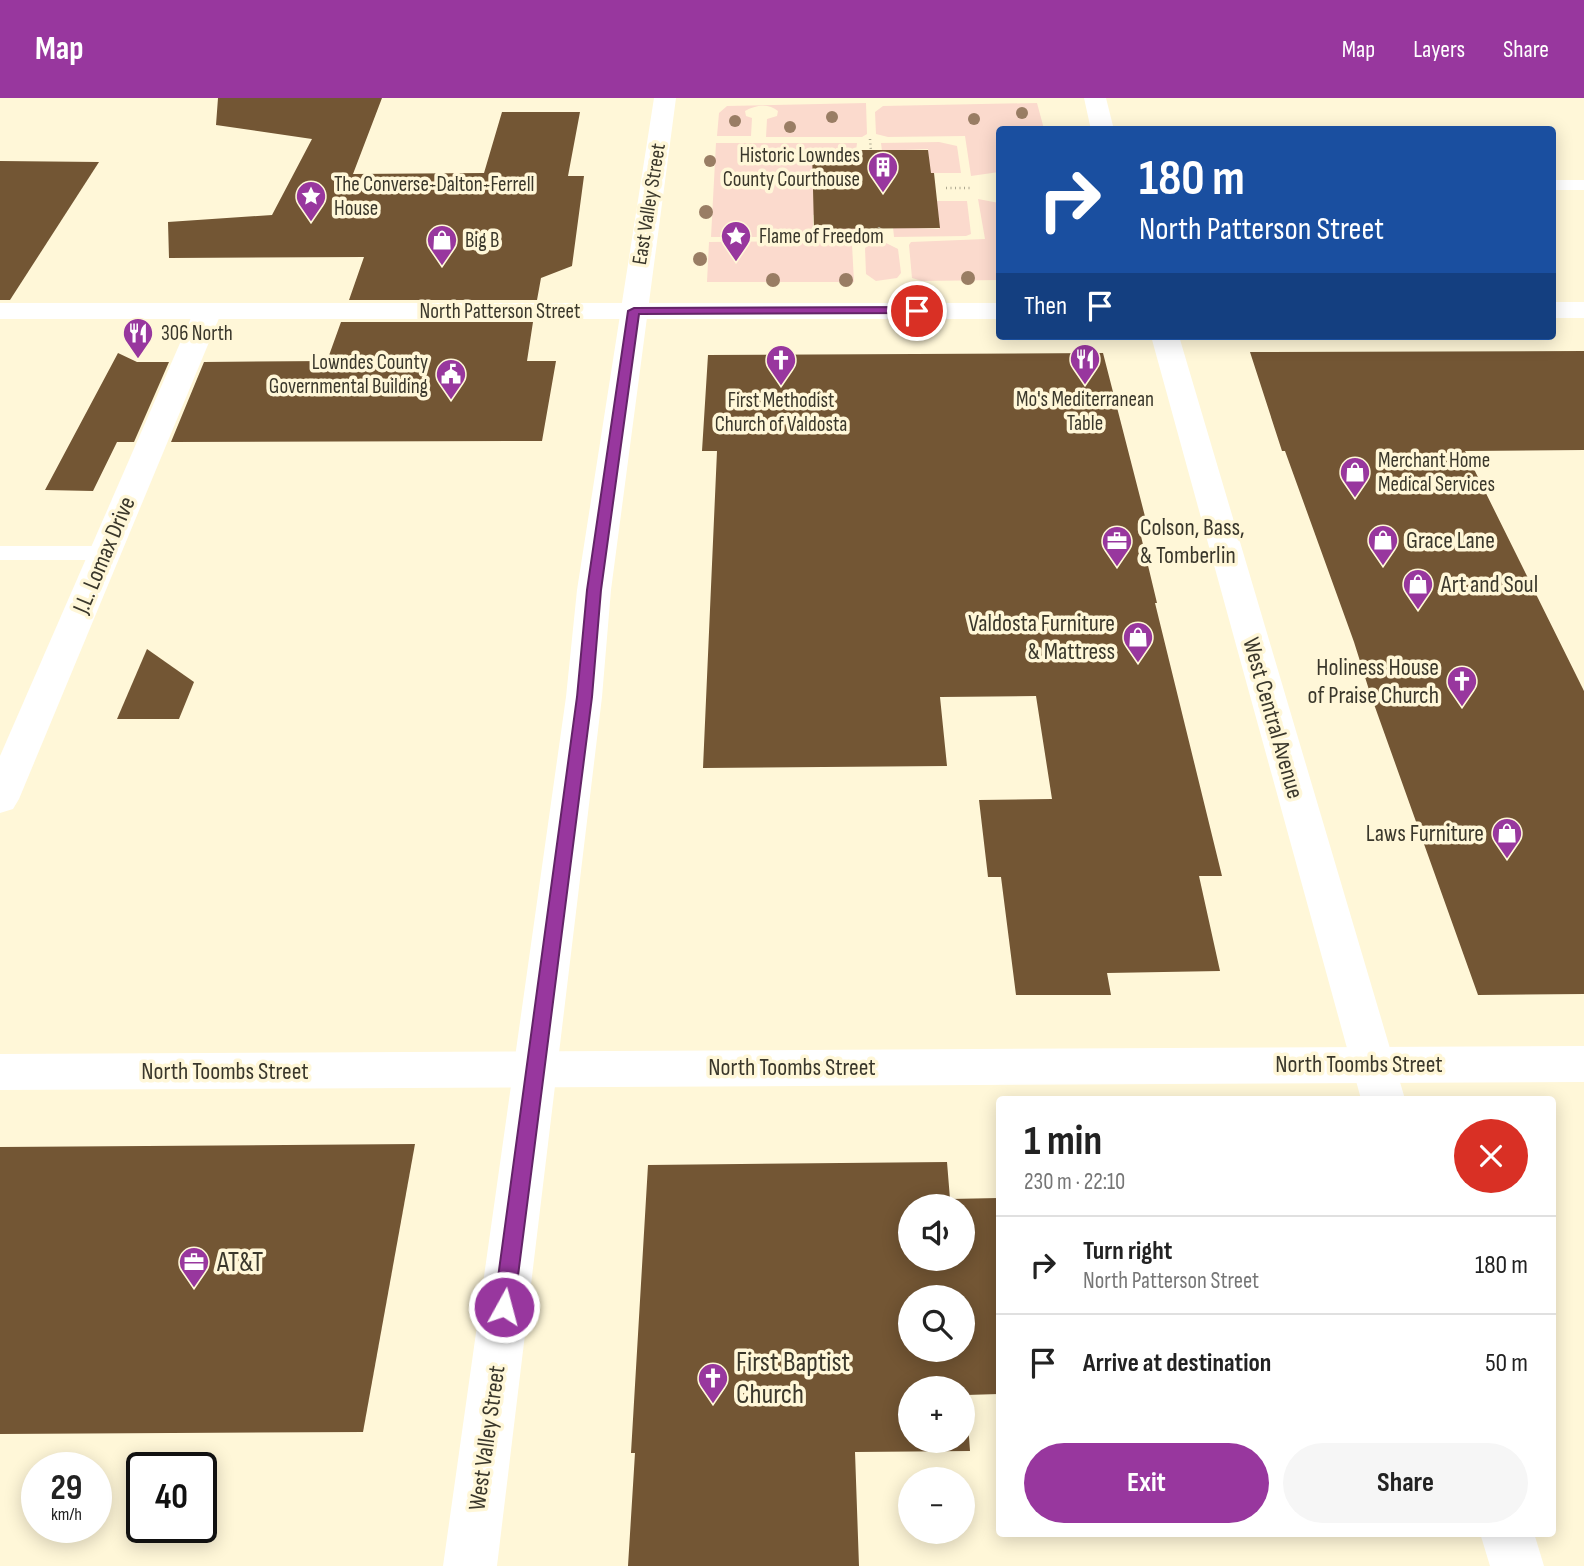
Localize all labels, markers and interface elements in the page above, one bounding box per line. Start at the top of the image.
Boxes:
text: Map [35,29,84,69]
text: Map [1342,35,1375,64]
text: Layers [1413,35,1465,64]
text: Share [1503,35,1549,64]
street label: East Valley Street [627,142,671,266]
place label: Historic Lowndes County Courthouse [723,143,860,192]
building icon: Historic Lowndes County Courthouse [866,150,900,194]
text: 180 m [1139,150,1245,209]
icon: right [1024,154,1115,245]
place label: The Converse-Dalton-Ferrell House [334,172,535,221]
place icon: The Converse-Dalton-Ferrell House [294,179,328,223]
text: North Patterson Street [1139,210,1384,249]
place icon: Flame of Freedom [719,219,753,263]
shop icon: Big B [425,223,459,267]
place label: Flame of Freedom [759,224,884,249]
place label: Big B [465,228,499,253]
pin [887,281,947,341]
icon: arrive [1081,287,1119,325]
text: Then [1024,291,1067,322]
icon: arrive [898,292,936,330]
street label: North Patterson Street [420,299,580,324]
restaurant icon: 306 North [121,316,155,360]
place label: 306 North [161,321,233,346]
restaurant icon: Mo's Mediterranean Table [1068,342,1102,386]
church icon: First Methodist Church of Valdosta [764,343,798,387]
place label: Lowndes County Governmental Building [269,350,428,399]
public building icon: Lowndes County Governmental Building [434,357,468,401]
place label: Mo's Mediterranean Table [1016,387,1154,436]
place label: First Methodist Church of Valdosta [715,388,847,437]
place label: Merchant Home Medical Services [1378,448,1495,497]
shop icon: Merchant Home Medical Services [1338,455,1372,499]
street label: J.L. Lomax Drive [66,492,142,619]
place label: Colson, Bass, & Tomberlin [1140,513,1245,570]
shop icon: Grace Lane [1366,523,1400,567]
office icon: Colson, Bass, & Tomberlin [1100,524,1134,568]
place label: Grace Lane [1406,526,1495,555]
shop icon: Art and Soul [1401,567,1435,611]
place label: Art and Soul [1440,570,1538,599]
place label: Valdosta Furniture & Mattress [968,609,1115,666]
shop icon: Valdosta Furniture & Mattress [1121,620,1155,664]
street label: West Central Avenue [1236,634,1310,802]
place label: Holiness House of Praise Church [1308,653,1439,710]
church icon: Holiness House of Praise Church [1445,664,1479,708]
shop icon: Laws Furniture [1490,816,1524,860]
place label: Laws Furniture [1366,819,1484,848]
street label: North Toombs Street [1275,1050,1443,1079]
street label: North Toombs Street [708,1053,876,1082]
street label: North Toombs Street [141,1057,309,1086]
text: 1 min [1024,1116,1102,1167]
button: close [1454,1119,1528,1193]
text: 230 m · 22:10 [1024,1168,1125,1196]
map controls [898,1194,975,1544]
button: sound [898,1194,975,1271]
text: Turn right [1083,1236,1172,1267]
office icon: AT&T [177,1245,211,1289]
place label: AT&T [216,1246,263,1279]
icon: right [1024,1246,1062,1284]
text: 180 m [1475,1250,1528,1281]
text: North Patterson Street [1083,1267,1259,1295]
position arrow [467,1270,541,1344]
button: search [898,1285,975,1362]
icon: arrive [1024,1344,1062,1382]
place label: First Baptist Church [736,1346,850,1411]
text: Arrive at destination [1083,1348,1271,1379]
text: 50 m [1485,1348,1528,1379]
church icon: First Baptist Church [696,1361,730,1405]
street label: West Valley Street [462,1364,512,1512]
button: + [898,1376,975,1453]
button: Exit [1024,1443,1269,1523]
button: Share [1283,1443,1528,1523]
speed limit sign: 40 [126,1452,217,1543]
text: 29 [51,1467,82,1510]
button: − [898,1467,975,1544]
text: km/h [51,1504,82,1525]

